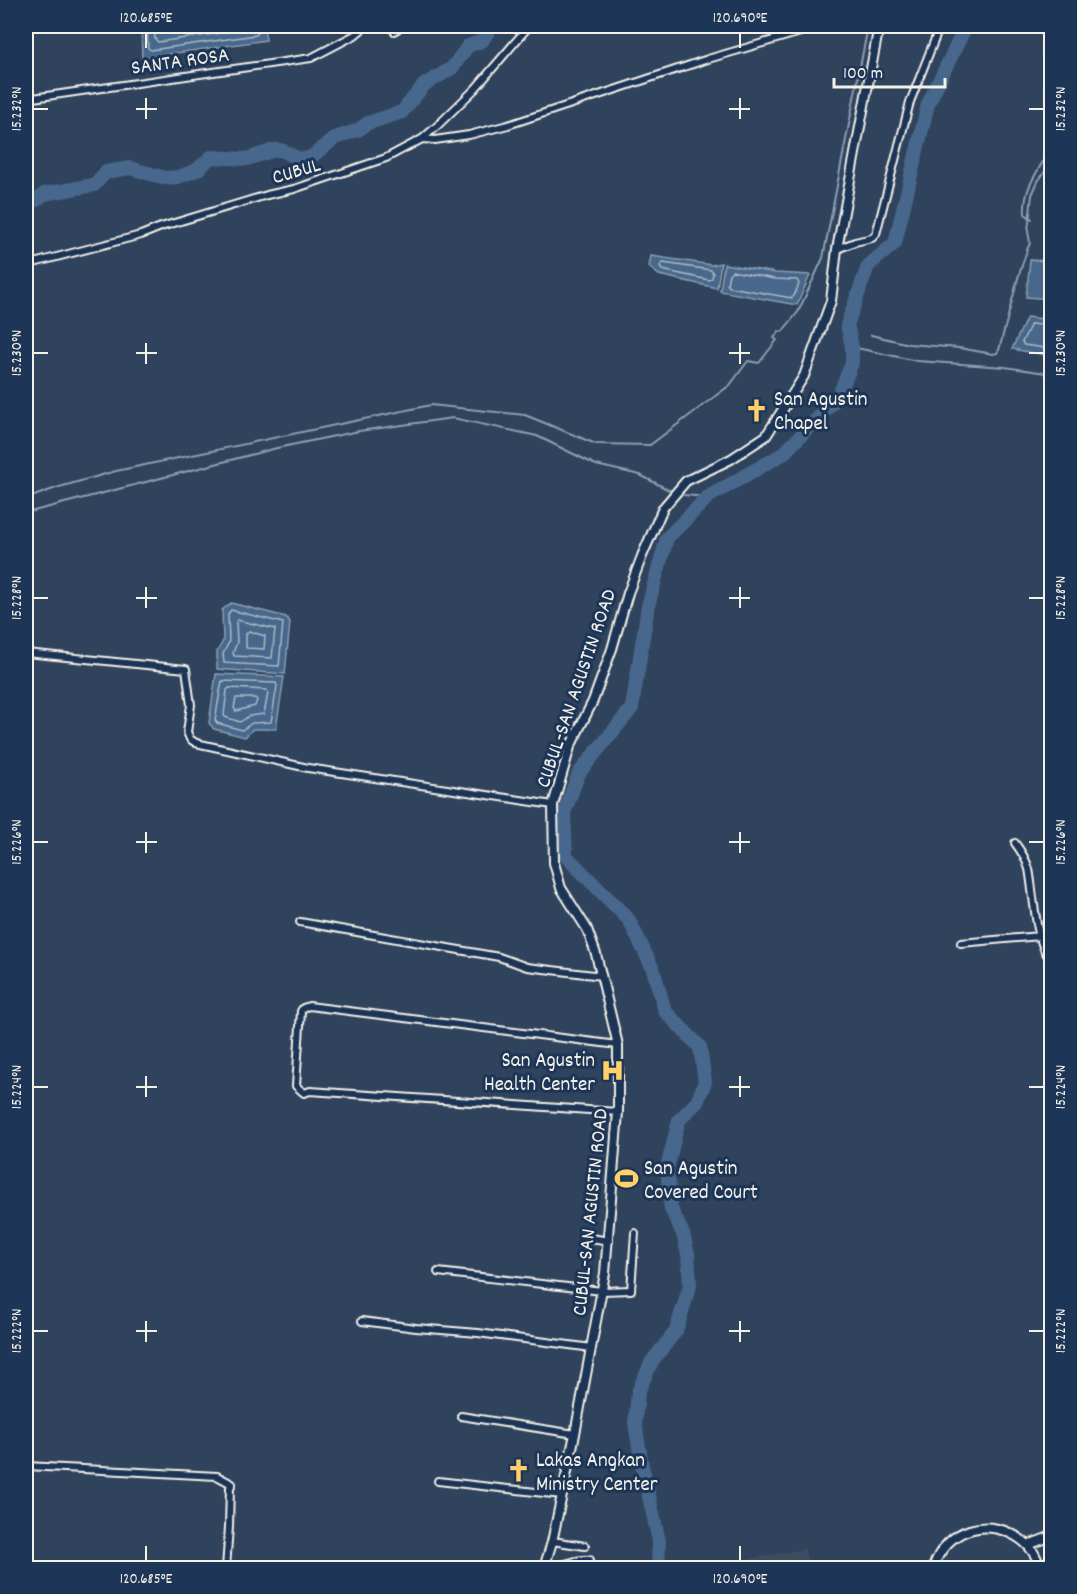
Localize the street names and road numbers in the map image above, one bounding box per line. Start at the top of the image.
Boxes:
street label: SANTA ROSA [129,41,231,85]
street label: CUBUL [269,152,325,194]
street label: CUBUL-SAN AGUSTIN ROAD [530,585,626,792]
street label: CUBUL-SAN AGUSTIN ROAD [566,1107,618,1318]

